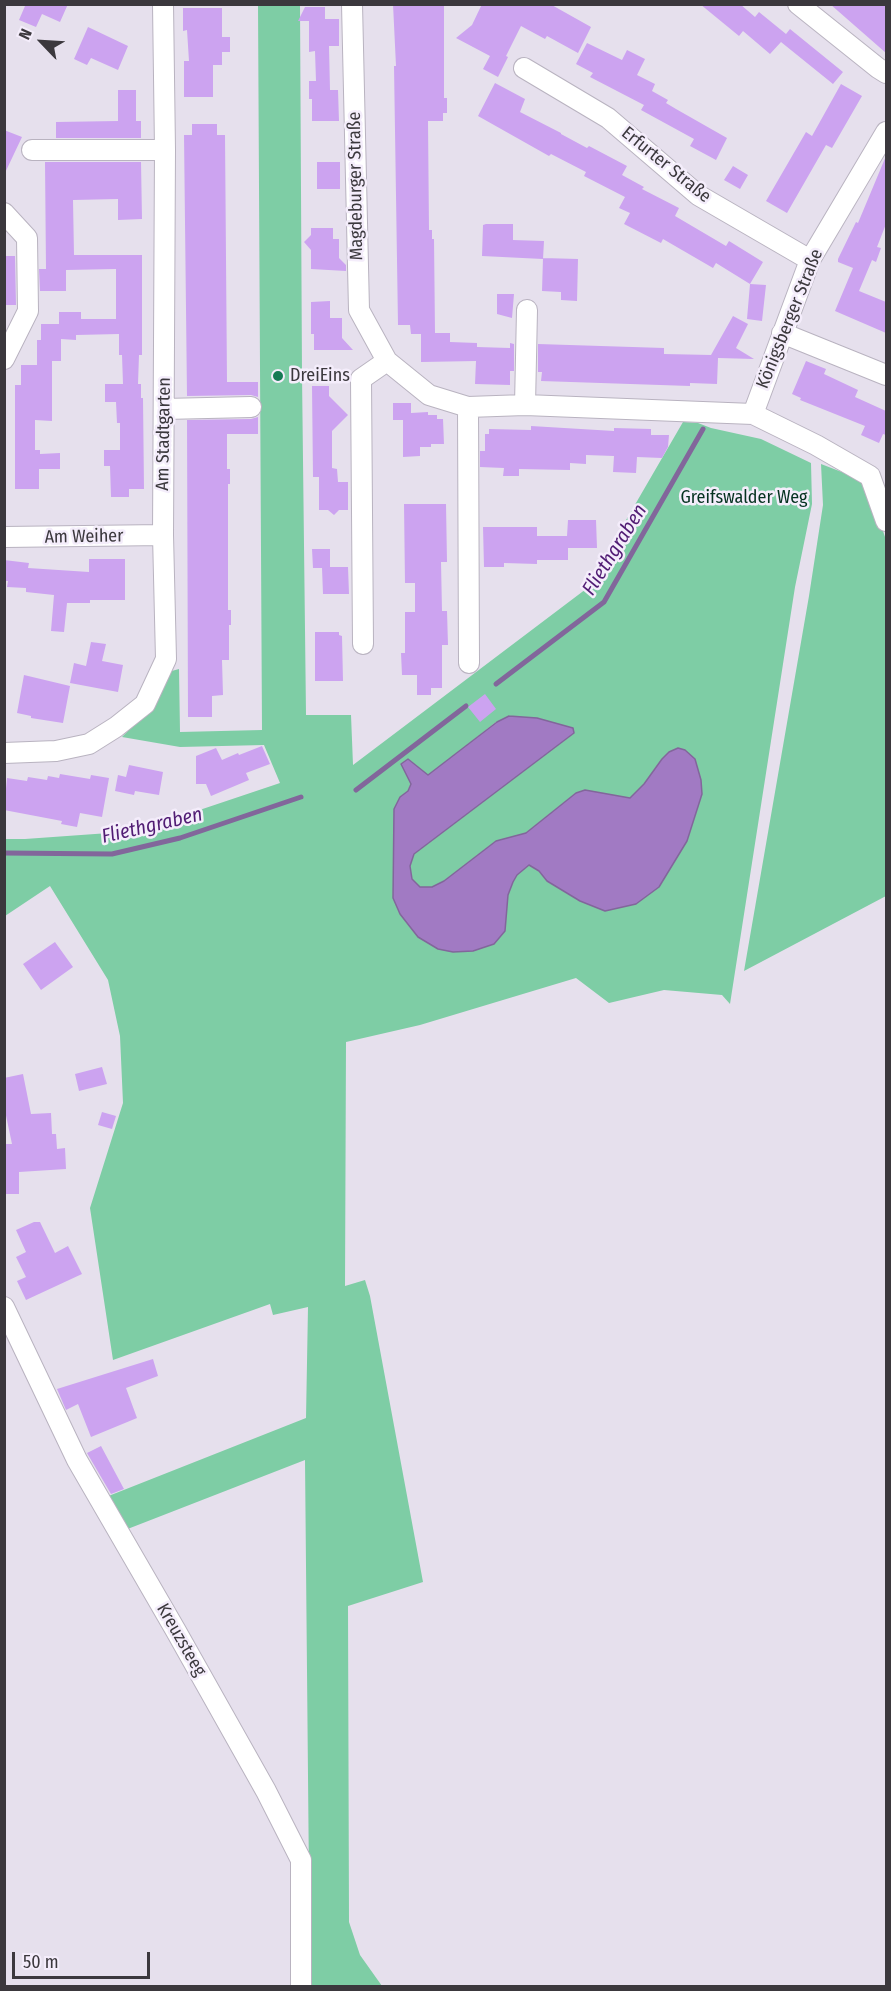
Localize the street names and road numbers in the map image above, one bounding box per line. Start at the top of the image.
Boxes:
street label: Magdeburger Straße [344,112,368,260]
street label: Erfurter Straße [617,122,715,208]
street label: Königsberger Straße [752,246,828,392]
street label: Am Stadtgarten [152,377,176,491]
street label: Am Weiher [44,526,124,548]
street label: Kreuzsteeg [152,1600,210,1680]

